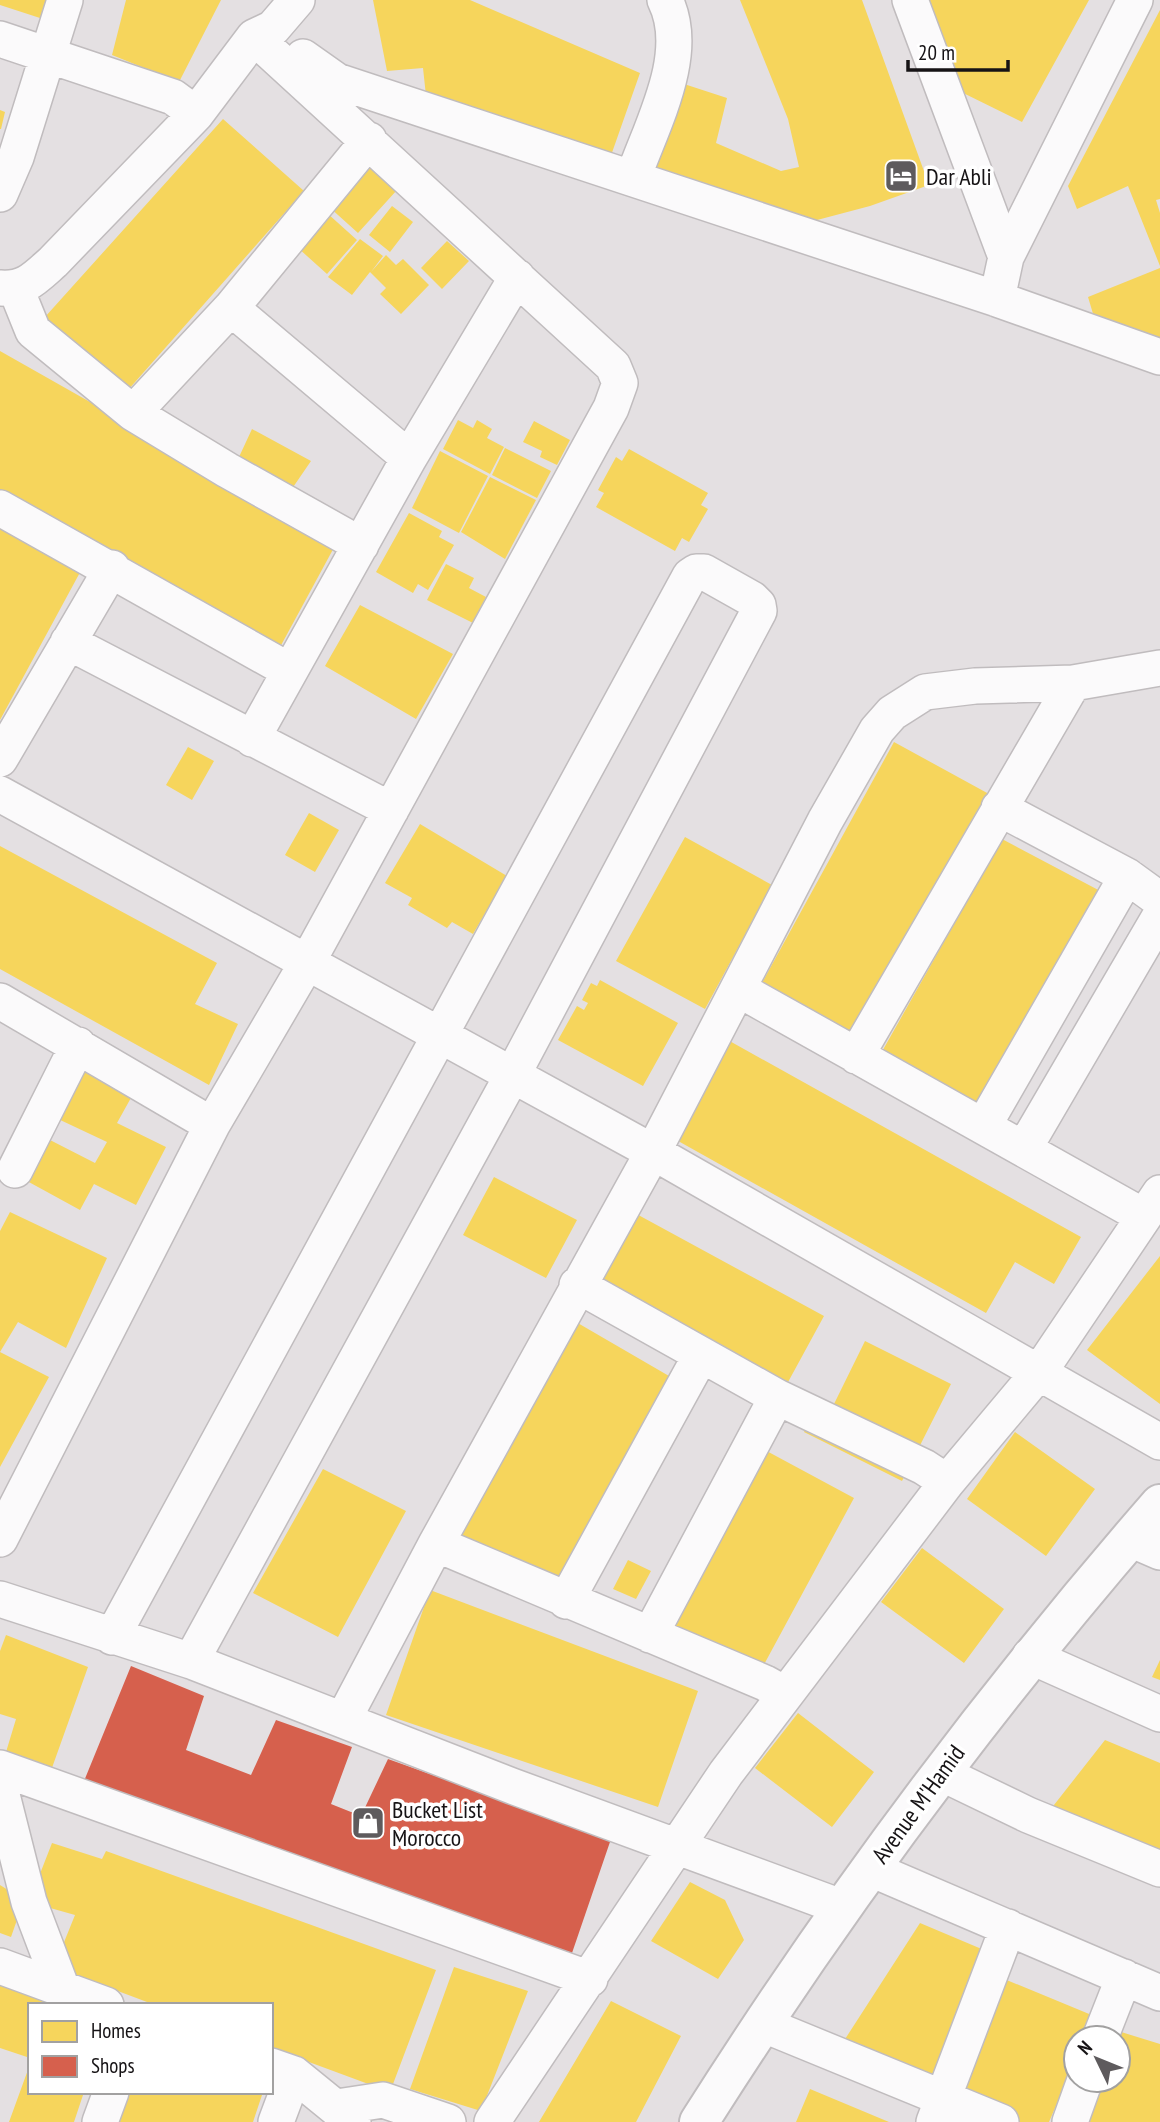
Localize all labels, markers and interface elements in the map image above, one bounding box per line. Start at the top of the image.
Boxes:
scale bar [908,28,1008,72]
text: 20 m [918,39,955,66]
hotel icon: Dar Abli [882,157,920,195]
place label: Dar Abli [926,161,992,192]
street label: Avenue M'Hamid [865,1739,971,1869]
place label: Bucket List Morocco [392,1794,483,1853]
shop icon: Bucket List Morocco [349,1804,387,1842]
legend [28,2003,273,2094]
text: Homes [91,2017,141,2044]
north arrow [1062,2024,1132,2094]
text: N [1072,2035,1097,2059]
text: Shops [91,2052,135,2079]

